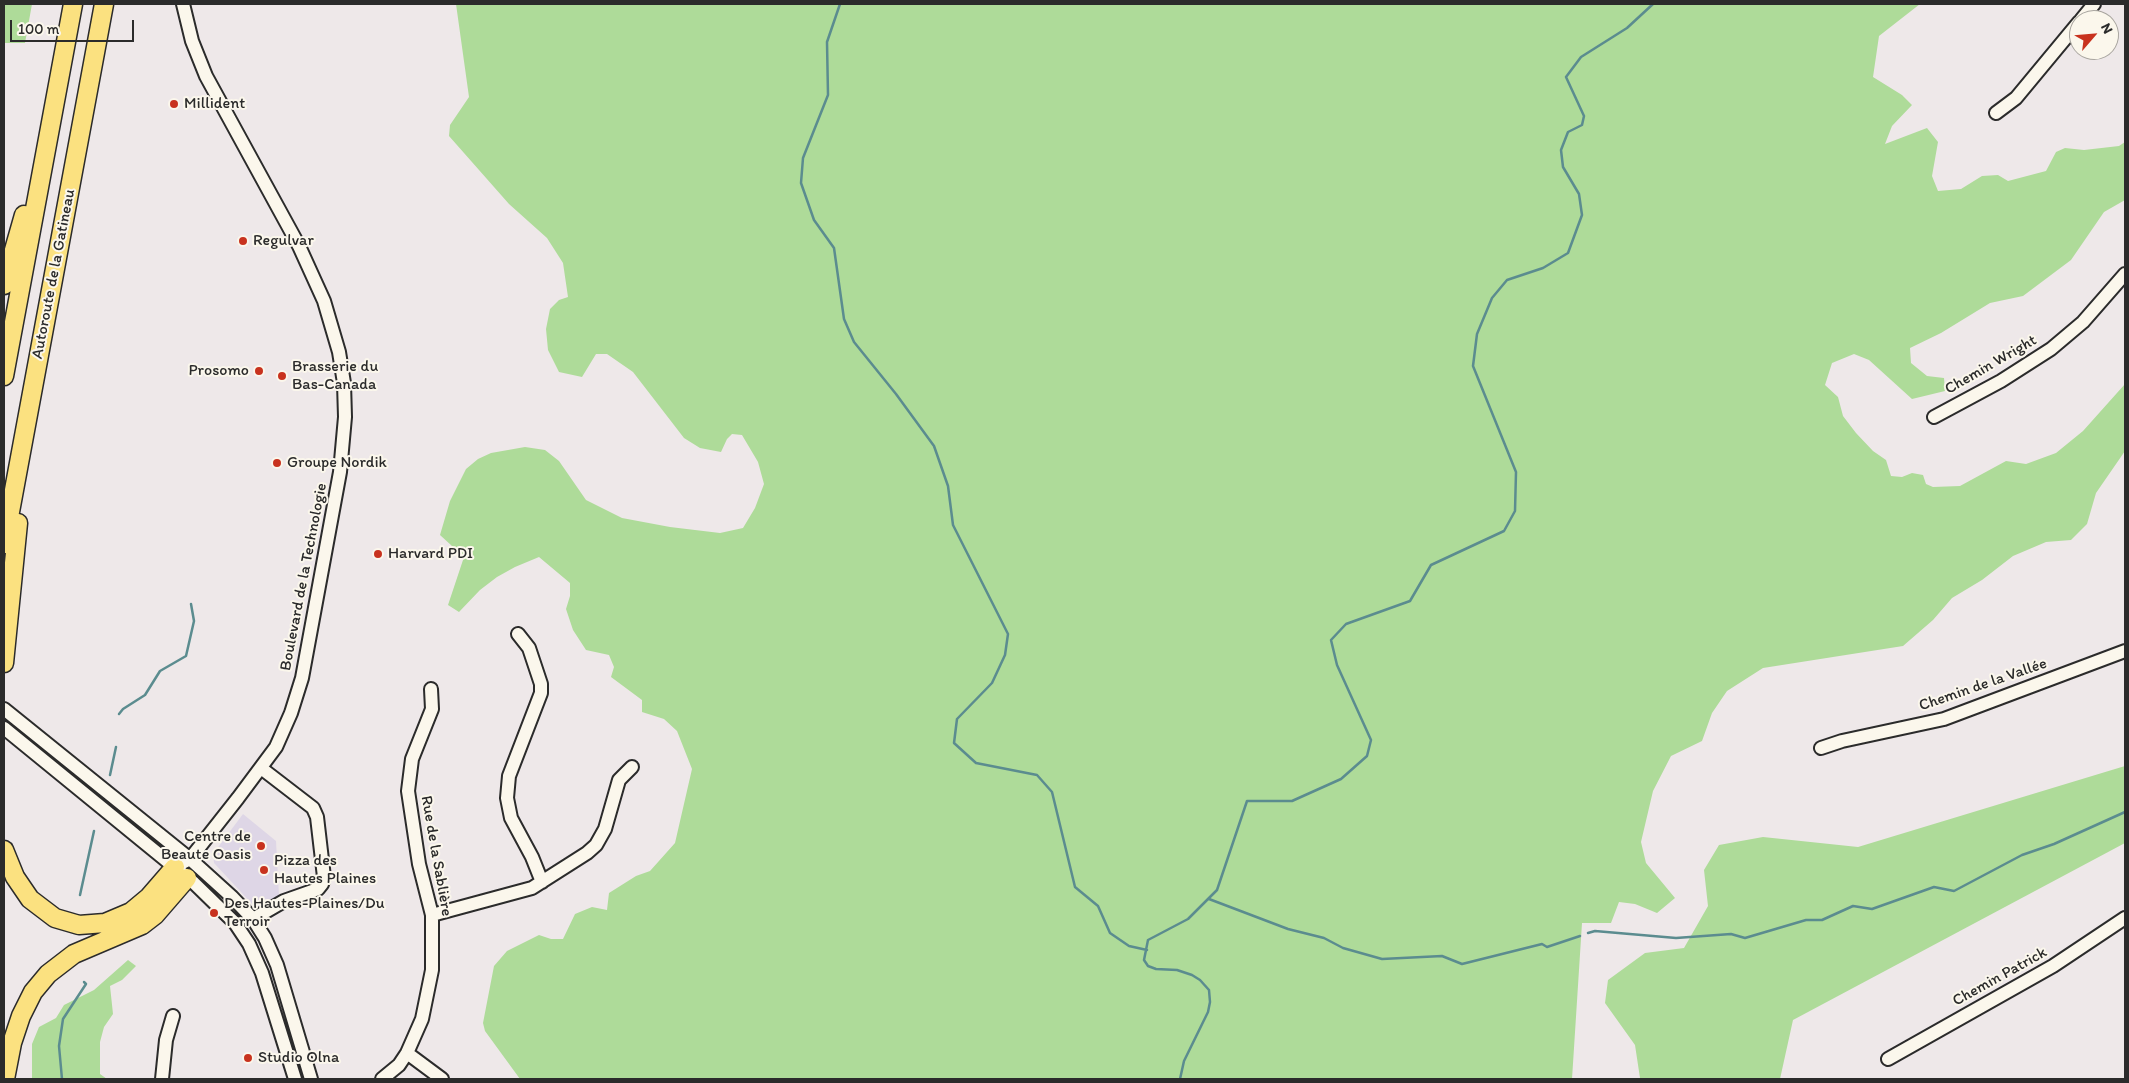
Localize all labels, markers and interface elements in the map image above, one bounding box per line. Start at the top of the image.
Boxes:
scale bar [12,10,136,42]
north arrow [2069,10,2119,60]
text: 100 m [18,20,59,38]
text: N [2097,20,2117,36]
place label: Millident [184,94,245,114]
marker: Millident [168,98,180,110]
street label: Autoroute de la Gatineau [28,188,80,360]
place label: Regulvar [253,231,314,251]
marker: Regulvar [237,235,249,247]
street label: Chemin Wright [1942,331,2040,399]
place label: Brasserie du Bas-Canada [292,357,378,395]
place label: Prosomo [188,361,249,381]
marker: Prosomo [253,365,265,377]
marker: Brasserie du Bas-Canada [276,370,288,382]
place label: Groupe Nordik [287,453,387,473]
marker: Groupe Nordik [271,457,283,469]
street label: Boulevard de la Technologie [276,481,332,673]
place label: Harvard PDI [388,544,473,564]
marker: Harvard PDI [372,548,384,560]
street label: Chemin de la Vallée [1917,654,2049,716]
street label: Rue de la Sablière [416,794,456,918]
place label: Centre de Beaute Oasis [161,827,251,865]
marker: Centre de Beaute Oasis [255,840,267,852]
place label: Pizza des Hautes Plaines [274,851,376,889]
marker: Pizza des Hautes Plaines [258,864,270,876]
place label: Des Hautes-Plaines/Du Terroir [224,894,384,932]
marker: Des Hautes-Plaines/Du Terroir [208,907,220,919]
street label: Chemin Patrick [1949,943,2051,1011]
place label: Studio Olna [258,1048,339,1068]
marker: Studio Olna [242,1052,254,1064]

